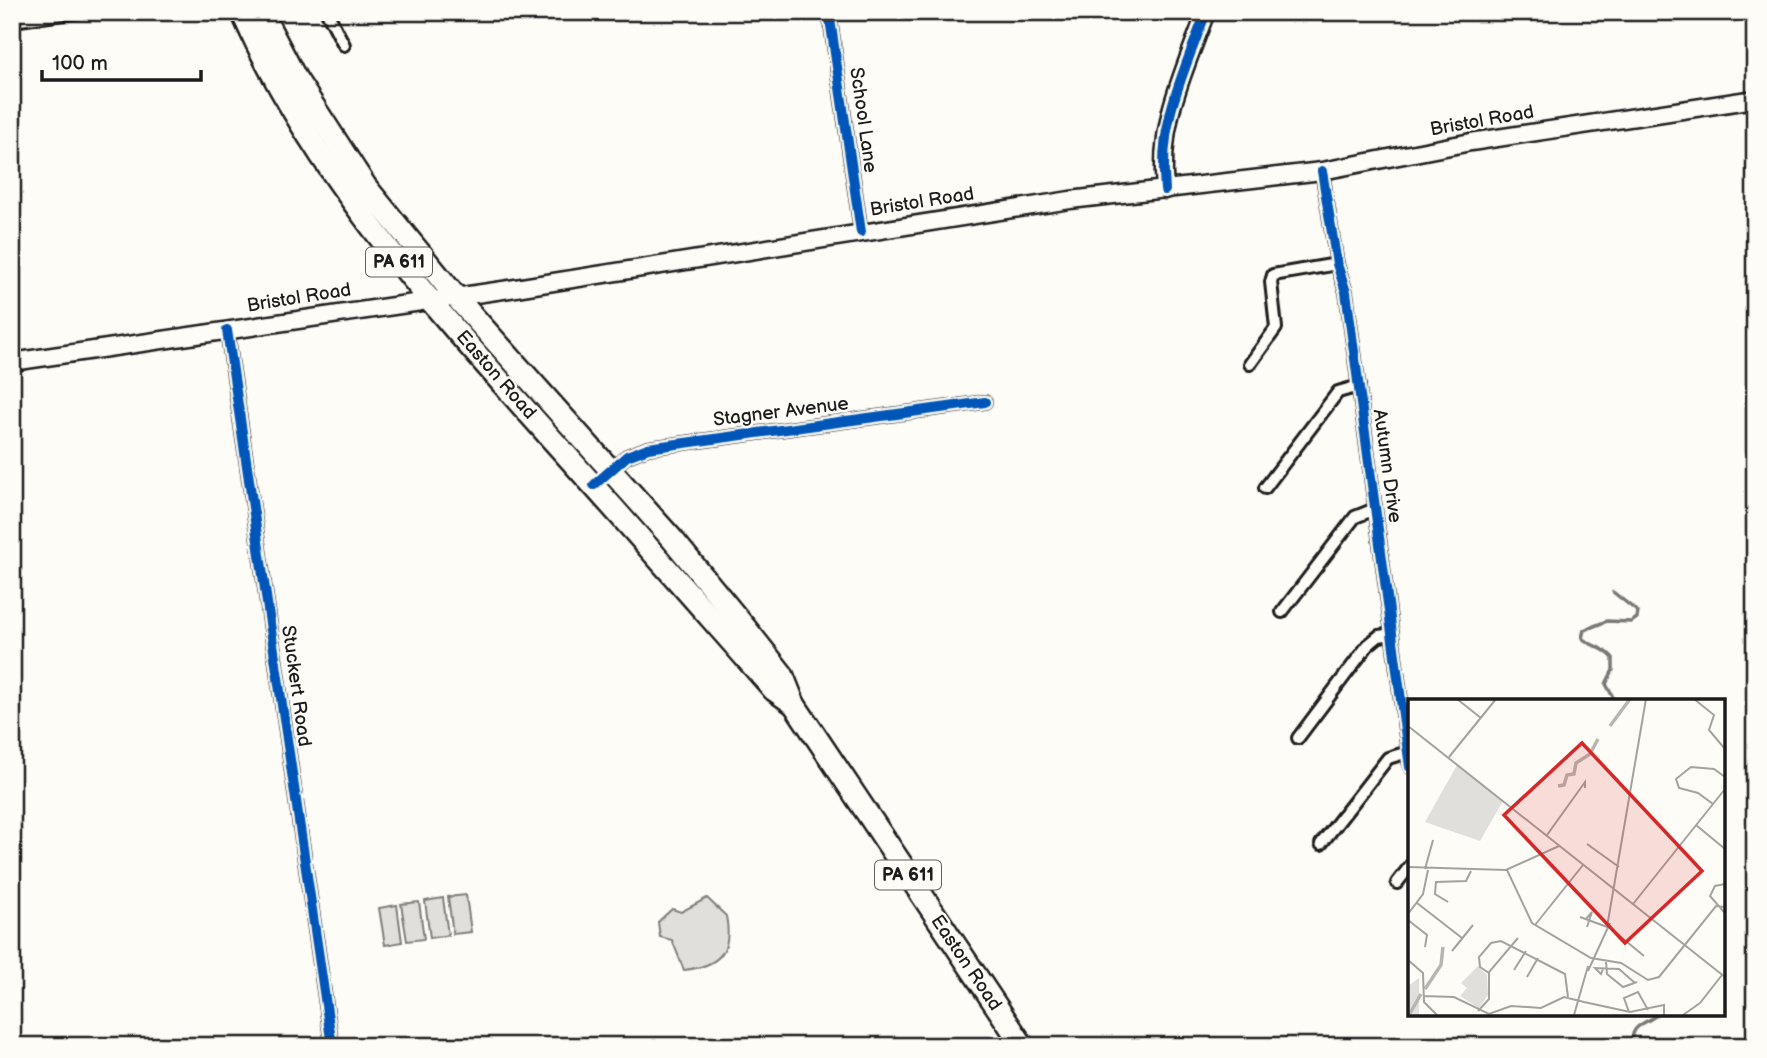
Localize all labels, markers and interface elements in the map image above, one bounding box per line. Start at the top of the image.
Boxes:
scale bar [42,38,201,82]
text: 100 m [52,51,108,76]
street label: School Lane [844,66,882,174]
street label: Bristol Road [1428,101,1536,141]
street label: Bristol Road [868,182,976,222]
road number: PA 611 [366,248,432,276]
street label: Bristol Road [245,278,353,318]
street label: Easton Road [451,326,541,424]
street label: Stagner Avenue [712,392,850,432]
street label: Autumn Drive [1368,408,1406,524]
street label: Stuckert Road [276,624,316,748]
inset map [1408,699,1725,1016]
road number: PA 611 [875,860,941,890]
street label: Easton Road [926,911,1006,1015]

